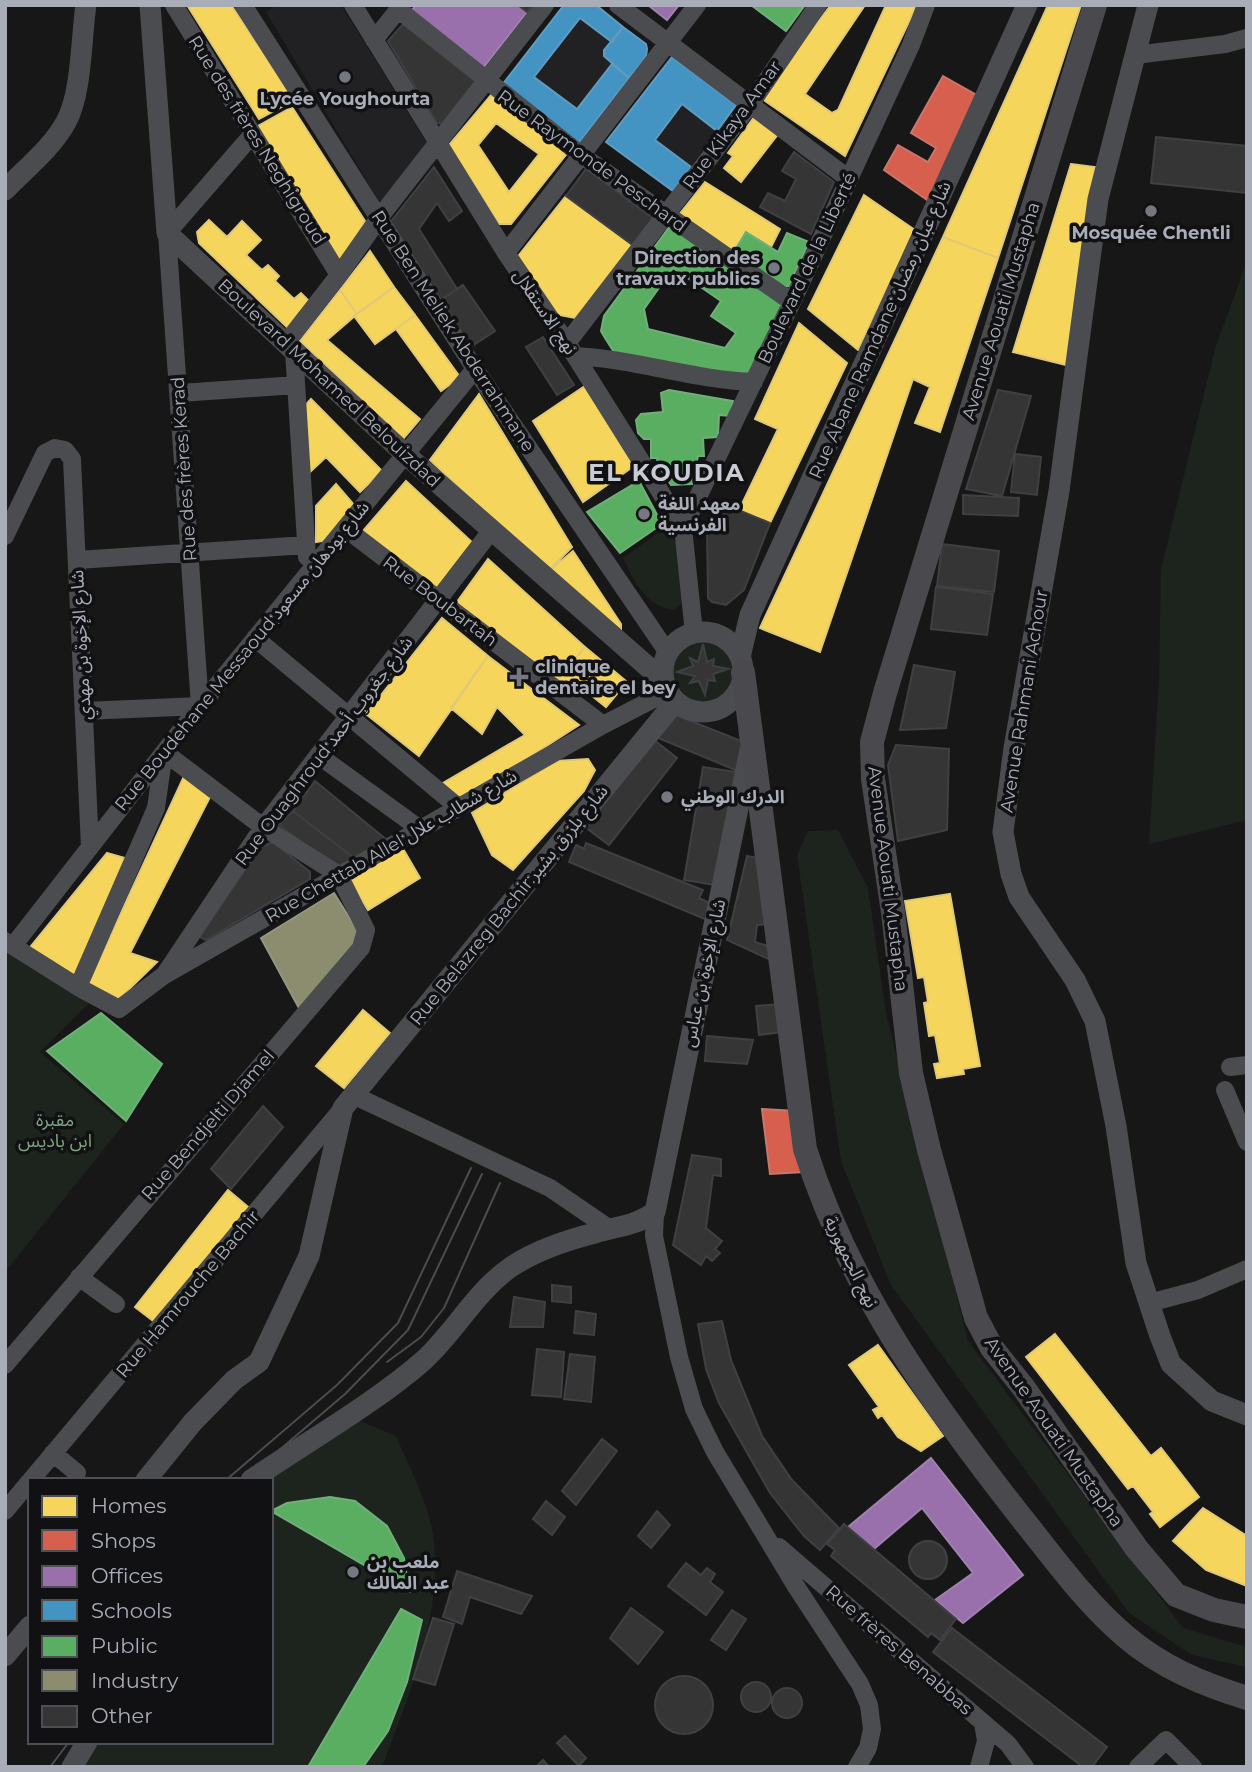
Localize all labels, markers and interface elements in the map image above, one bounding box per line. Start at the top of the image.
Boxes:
street label: Rue des frères Neghigroud [183,31,331,249]
street label: Rue Kikaya Amar [678,56,786,194]
marker: Lycée Youghourta [337,69,353,85]
street label: Rue Raymonde Peschard [493,85,691,237]
place label: Lycée Youghourta [260,88,430,110]
street label: Boulevard de la Liberté [753,169,861,367]
street label: Rue Abane Ramdane;شارع عبان رمضان [804,178,959,484]
street label: Avenue Aouati Mustapha [957,199,1045,423]
marker: Mosquée Chentli [1143,203,1159,219]
street label: Rue Ben Meliek Abderrahmane [367,206,539,456]
place label: Mosquée Chentli [1071,222,1231,244]
place label: Direction des travaux publics [616,247,760,290]
marker: Direction des travaux publics [766,260,782,276]
street label: نهج الاستقلال [507,265,582,360]
street label: Boulevard Mohamed Belouizdad [213,274,445,492]
street label: Rue des frères Kerad [167,376,201,562]
district label: EL KOUDIA [588,458,746,487]
place label: معهد اللغة الفرنسية [658,493,740,536]
street label: Rue Boudehane Messaoud;شارع بودهان مسعود [110,497,376,817]
marker: معهد اللغة الفرنسية [636,506,652,522]
street label: Rue Boubartah [378,551,502,651]
street label: شارع الإخوة بن مهدي [66,569,99,721]
street label: Avenue Rahmani Achour [996,588,1052,814]
street label: Rue Ouaghroud;شارع جغروب أحمد [230,632,420,872]
place label: clinique dentaire el bey [535,656,676,699]
marker: clinique dentaire el bey [509,667,529,687]
street label: Rue Chettab Allel;شارع شطاب علال [261,765,522,930]
street label: Avenue Aouati Mustapha [863,765,913,993]
street label: Rue Belazreg Bachir;شارع بلزرق بشير [405,780,615,1031]
place label: الدرك الوطني [681,786,785,811]
marker: الدرك الوطني [659,789,675,805]
street label: شارع الإخوة بن عباس [678,897,733,1050]
street label: Rue Bendjelti Djamel [137,1045,279,1205]
park label: مقبرة ابن باديس [18,1109,92,1152]
street label: Rue Hamrouche Bachir [112,1206,264,1382]
street label: نهج الجمهورية [818,1213,883,1312]
street label: Avenue Aouati Mustapha [980,1333,1128,1531]
legend [28,1478,273,1744]
text: Homes [91,1493,166,1518]
text: Shops [91,1528,156,1553]
place label: ملعب بن عبد المالك [367,1551,449,1594]
text: Offices [91,1563,163,1588]
marker: ملعب بن عبد المالك [345,1564,361,1580]
street label: Rue frères Benabbas [821,1580,977,1720]
text: Schools [91,1598,172,1623]
text: Public [91,1633,158,1658]
text: Industry [91,1668,179,1693]
text: Other [91,1703,153,1728]

